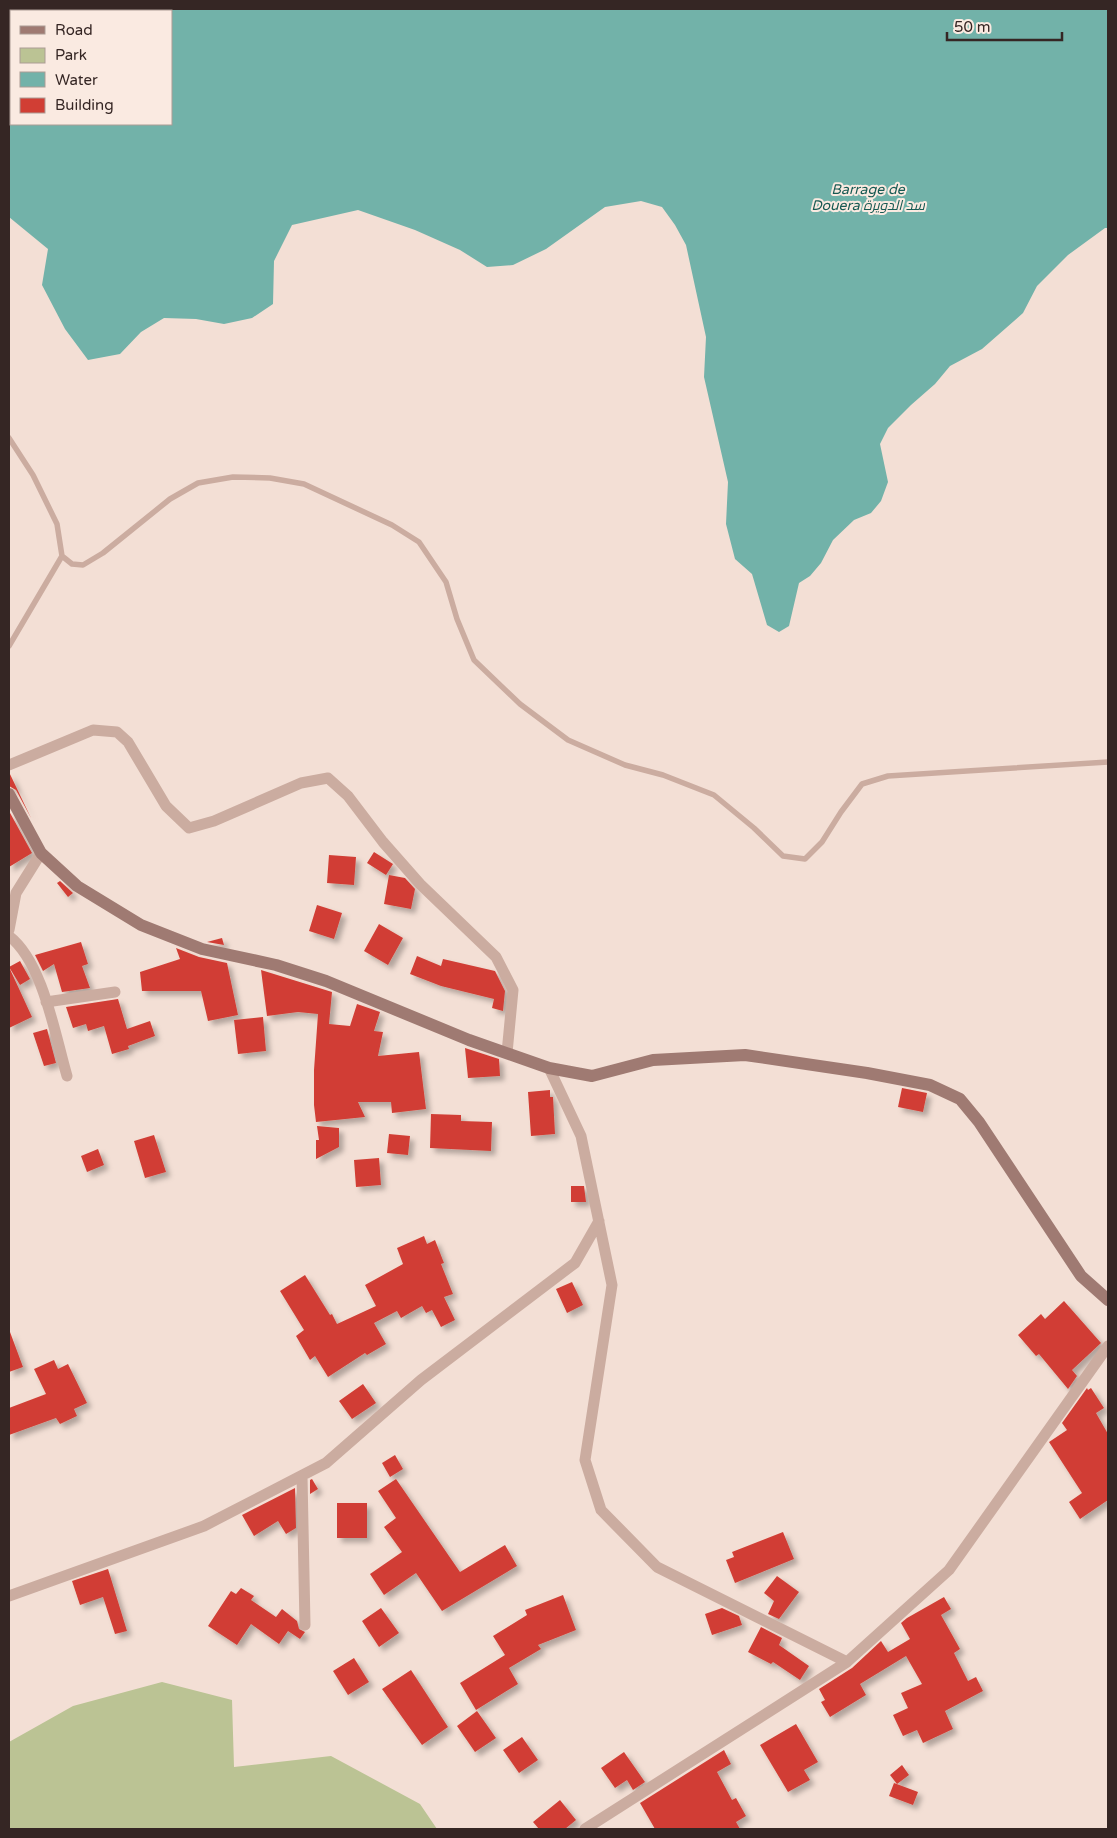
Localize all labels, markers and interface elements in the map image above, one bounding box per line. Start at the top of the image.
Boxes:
legend [10,10,172,125]
scale bar [947,10,1062,42]
text: 50 m [954,18,991,36]
text: Road [55,21,93,39]
text: Park [55,46,87,64]
text: Water [55,71,98,89]
text: Building [55,96,114,114]
water label: Barrage de Douera سد الدويرة [811,181,925,214]

